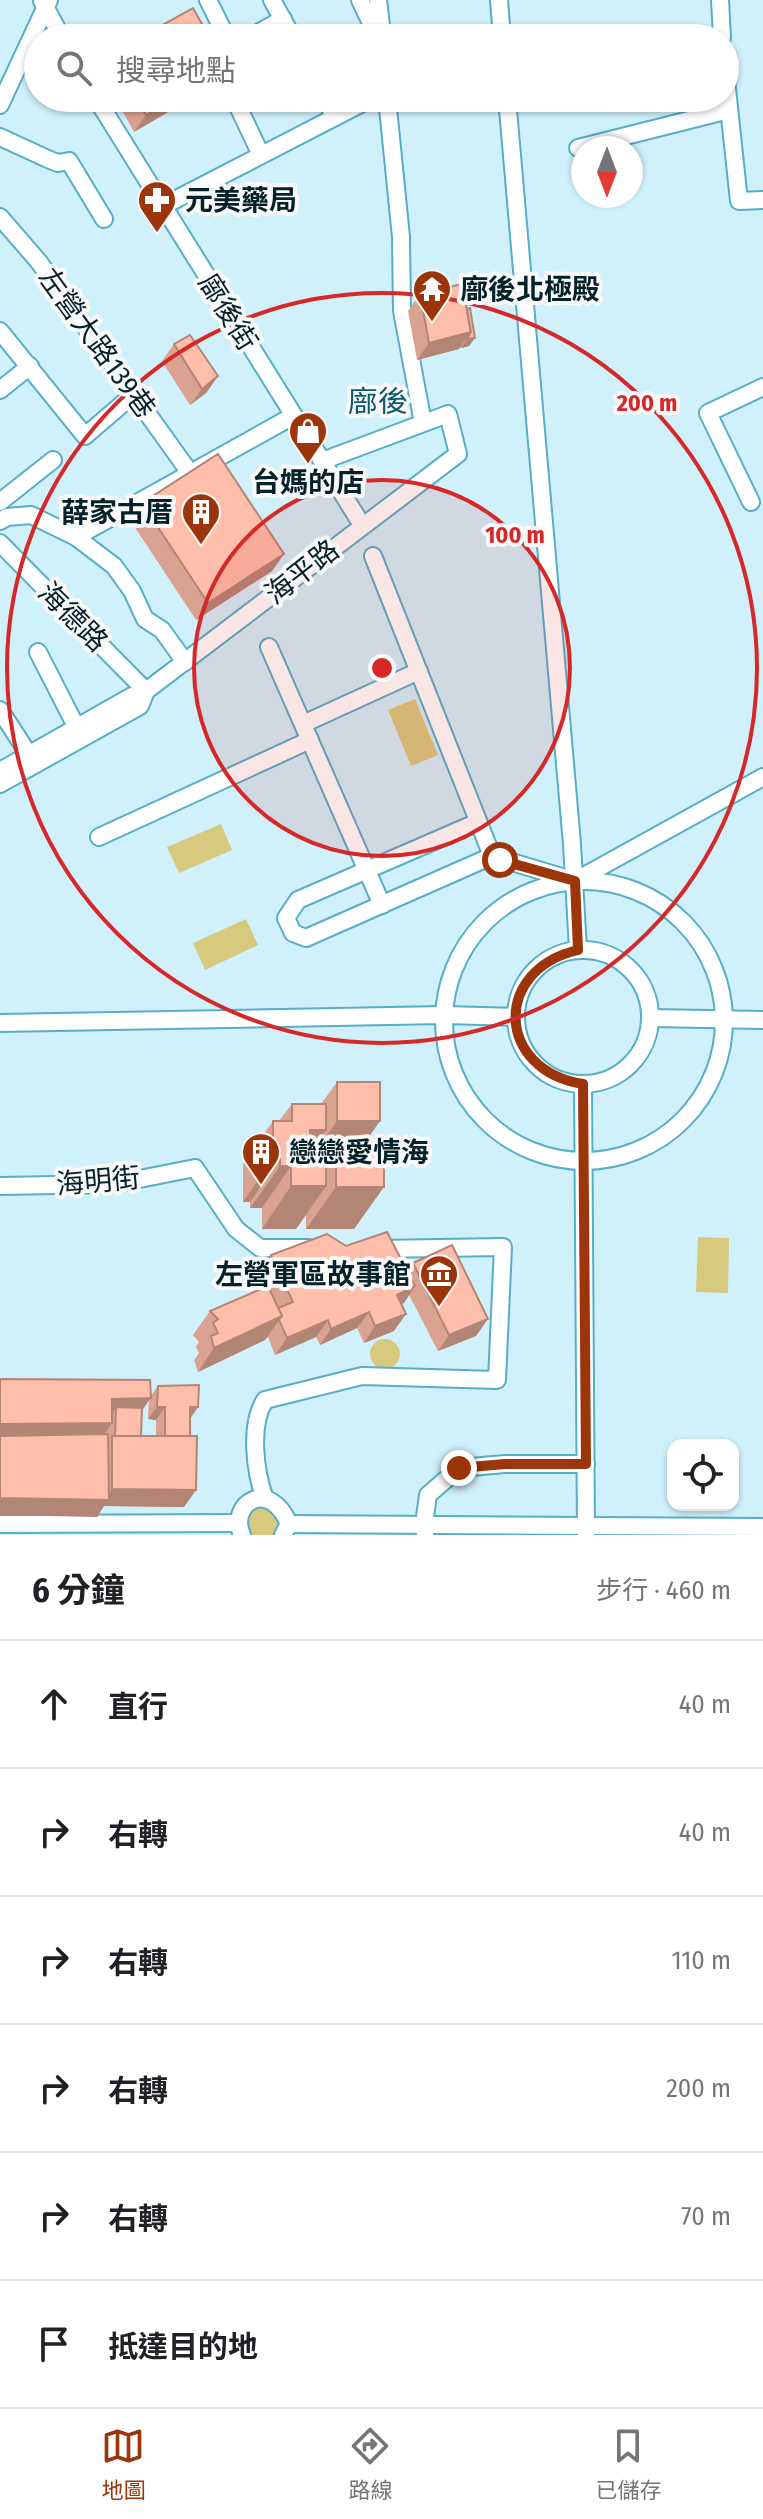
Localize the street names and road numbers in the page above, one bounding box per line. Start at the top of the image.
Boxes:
street label: 左營大路139巷 [32,262,162,424]
street label: 廍後街 [192,268,264,356]
street label: 海平路 [259,533,345,611]
street label: 海德路 [32,576,114,658]
street label: 海明街 [55,1161,141,1201]

